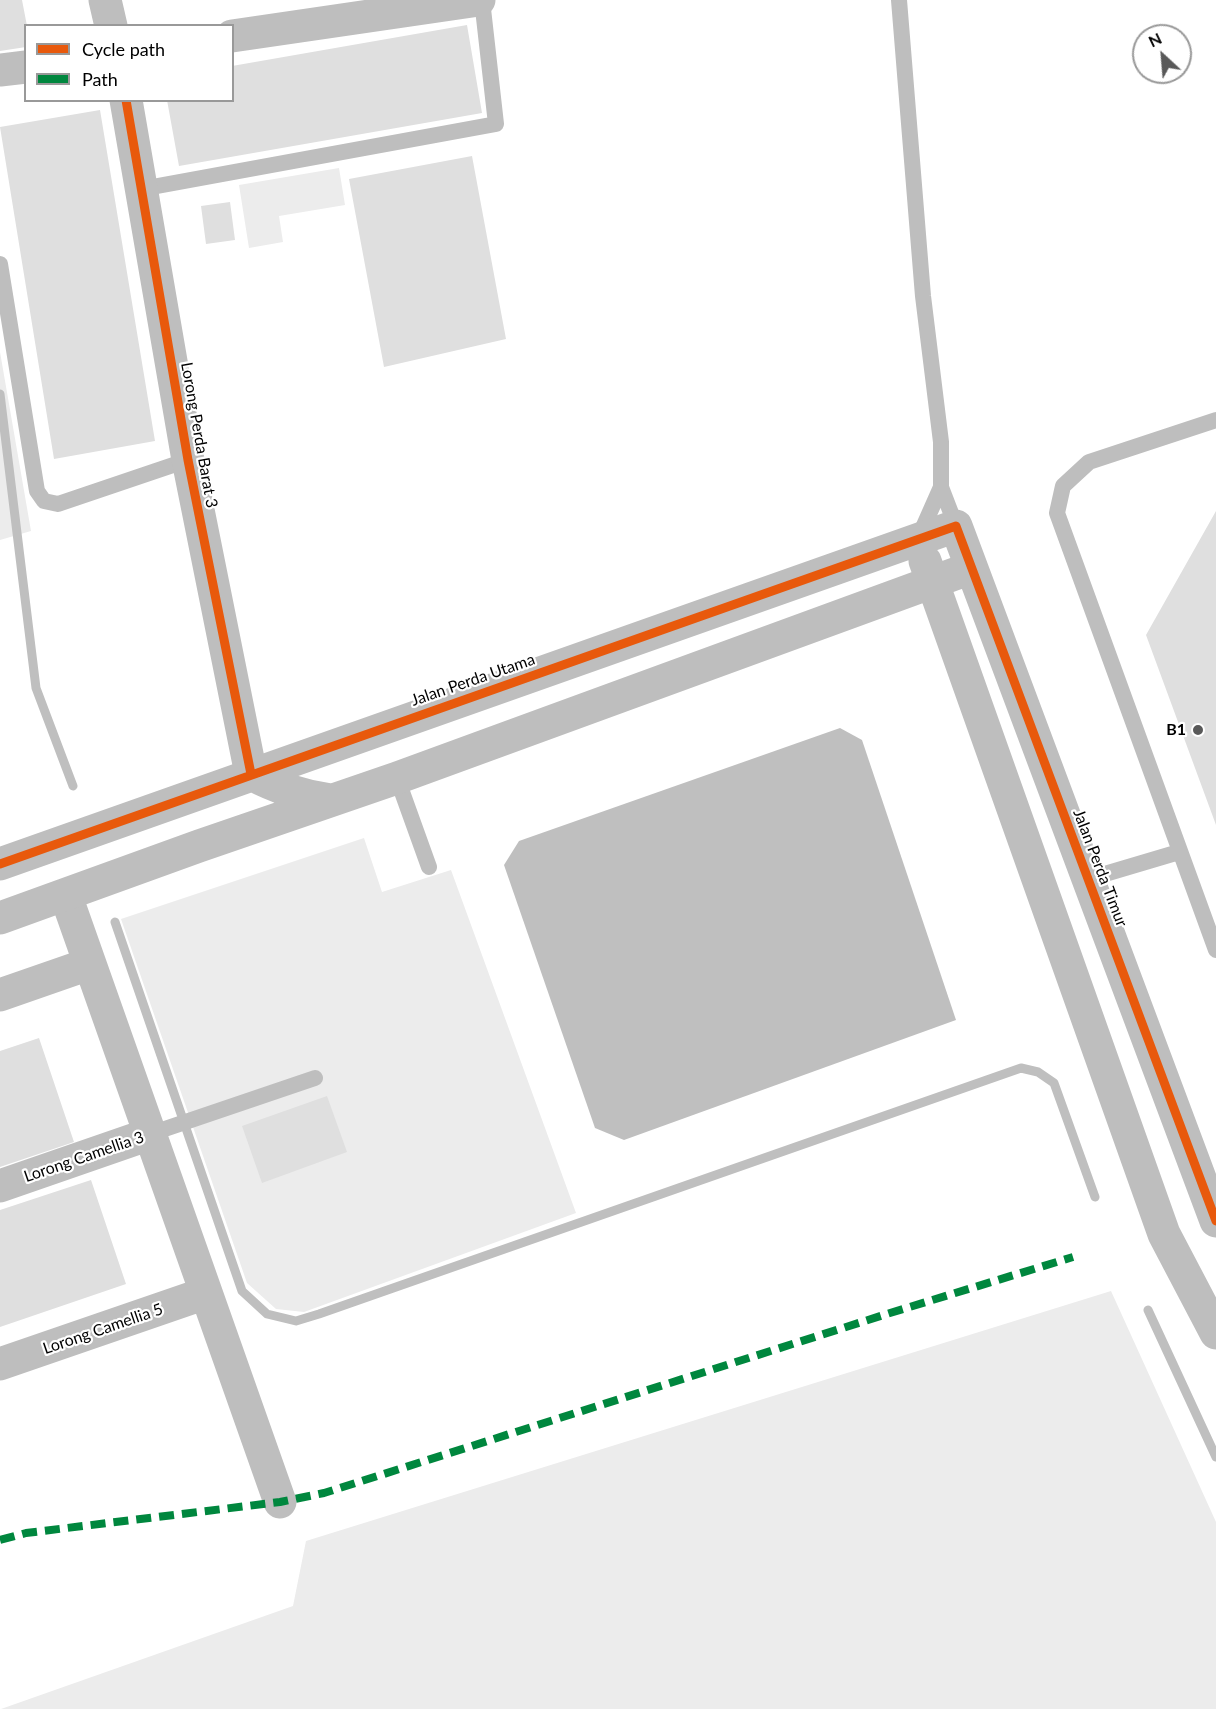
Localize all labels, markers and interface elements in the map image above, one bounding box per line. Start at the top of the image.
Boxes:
legend [24,24,234,102]
north arrow [1132,24,1192,84]
text: N [1145,28,1164,50]
text: Cycle path [82,38,165,60]
text: Path [82,68,118,90]
street label: Lorong Perda Barat 3 [177,361,221,509]
street label: Jalan Perda Utama [409,650,537,710]
place label: B1 [1166,720,1186,740]
marker: B1 [1191,723,1205,737]
street label: Jalan Perda Timur [1069,806,1131,930]
street label: Lorong Camellia 3 [22,1127,146,1187]
street label: Lorong Camellia 5 [41,1299,165,1359]

